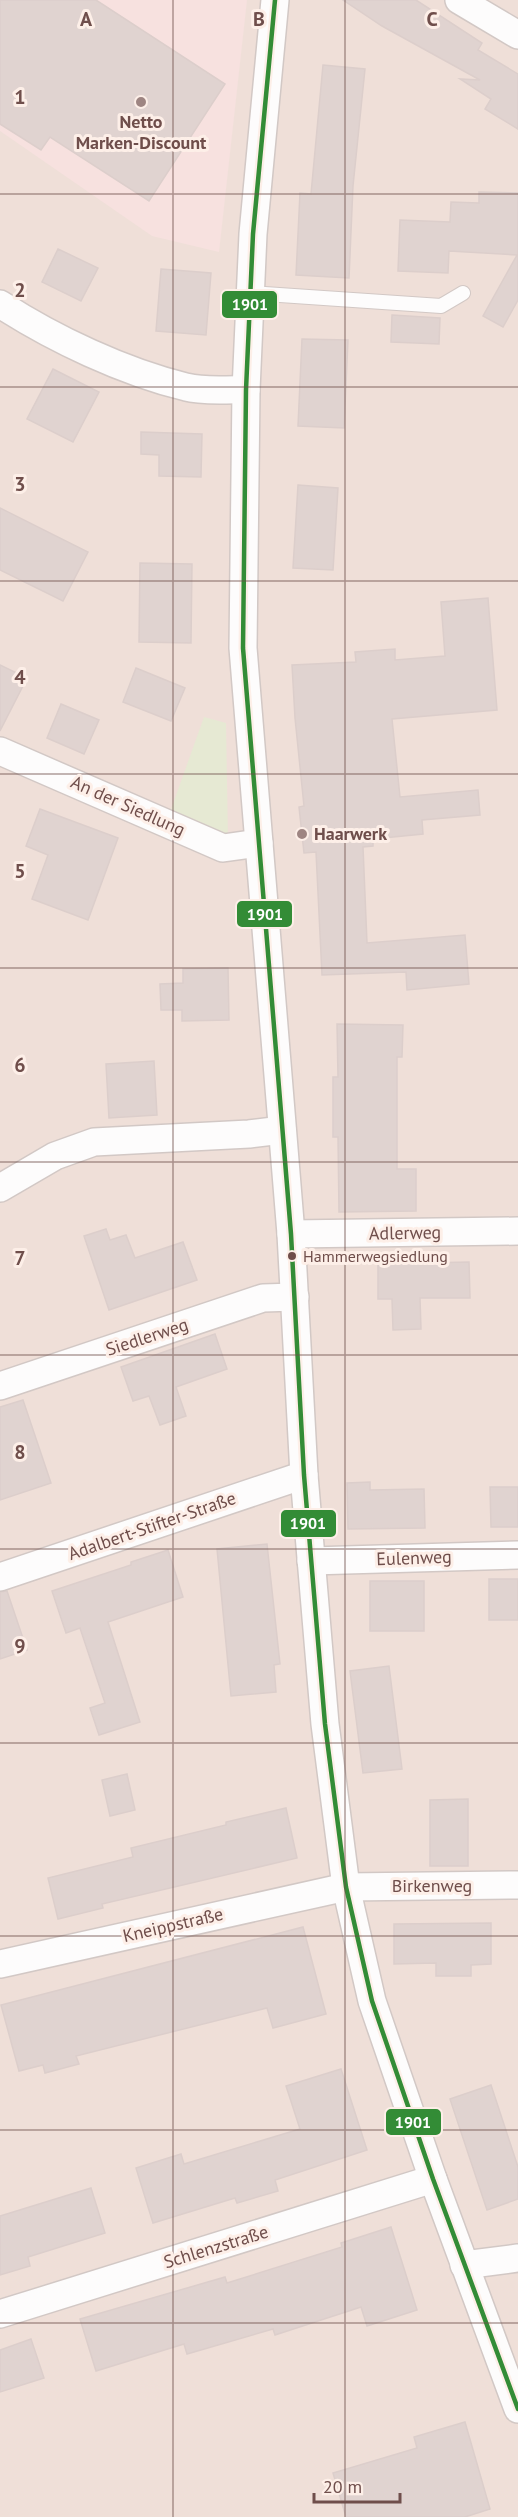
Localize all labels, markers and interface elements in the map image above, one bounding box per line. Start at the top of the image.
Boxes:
text: A [80,6,93,32]
text: B [253,6,265,32]
text: C [426,6,438,32]
text: 1 [14,84,26,110]
marker: Netto Marken-Discount [134,95,148,109]
place label: Netto Marken-Discount [76,110,207,154]
text: 2 [14,277,26,303]
line badge: 1901 [221,290,278,319]
text: 1901 [232,294,268,314]
text: 3 [14,471,26,497]
text: 4 [14,664,26,690]
street label: An der Siedlung [68,770,189,841]
place label: Haarwerk [314,822,387,845]
marker: Haarwerk [295,827,309,841]
text: 5 [14,858,26,884]
line badge: 1901 [236,900,293,928]
text: 1901 [247,904,283,924]
text: 6 [14,1052,26,1078]
street label: Adlerweg [369,1220,441,1245]
text: 7 [14,1245,26,1271]
place label: Hammerwegsiedlung [303,1246,448,1266]
marker: Hammerwegsiedlung [286,1250,298,1262]
street label: Siedlerweg [103,1312,191,1361]
text: 8 [14,1439,26,1465]
street label: Adalbert-Stifter-Straße [65,1486,239,1565]
line badge: 1901 [280,1509,337,1538]
text: 1901 [290,1513,326,1533]
street label: Eulenweg [376,1545,452,1570]
text: 9 [14,1633,26,1659]
street label: Birkenweg [392,1874,472,1897]
street label: Kneippstraße [120,1902,225,1947]
line badge: 1901 [385,2108,442,2136]
text: 1901 [395,2112,431,2132]
street label: Schlenzstraße [161,2220,271,2273]
scale bar [314,2466,400,2504]
text: 20 m [323,2475,362,2498]

